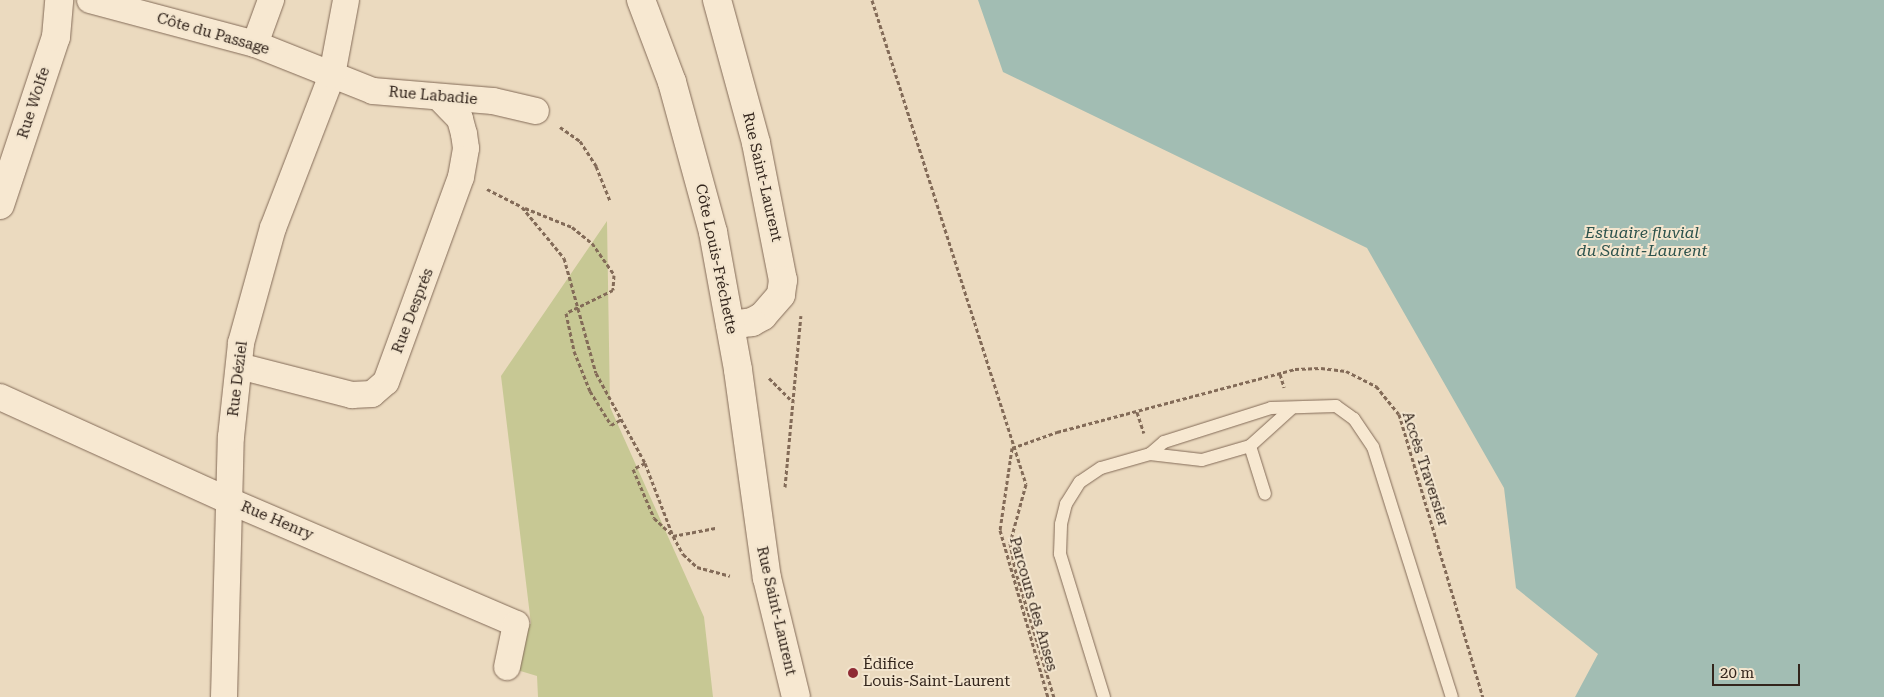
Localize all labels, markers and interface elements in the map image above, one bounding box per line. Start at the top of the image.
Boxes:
street label: Côte du Passage [155,9,271,59]
street label: Rue Wolfe [14,65,54,141]
street label: Rue Labadie [388,83,478,109]
street label: Rue Saint-Laurent [738,111,786,243]
street label: Côte Louis-Fréchette [691,182,741,336]
water label: Estuaire fluvial du Saint-Laurent [1576,223,1708,261]
street label: Rue Després [389,266,437,356]
street label: Rue Déziel [224,340,252,418]
street label: Accès Traversier [1398,410,1452,528]
street label: Rue Henry [238,498,316,544]
street label: Parcours des Anses [1005,535,1061,673]
street label: Rue Saint-Laurent [752,545,800,677]
scale bar [1714,654,1802,686]
place label: Édifice Louis-Saint-Laurent [863,655,1010,690]
text: 20 m [1720,664,1754,682]
marker: Édifice Louis-Saint-Laurent [847,667,859,679]

